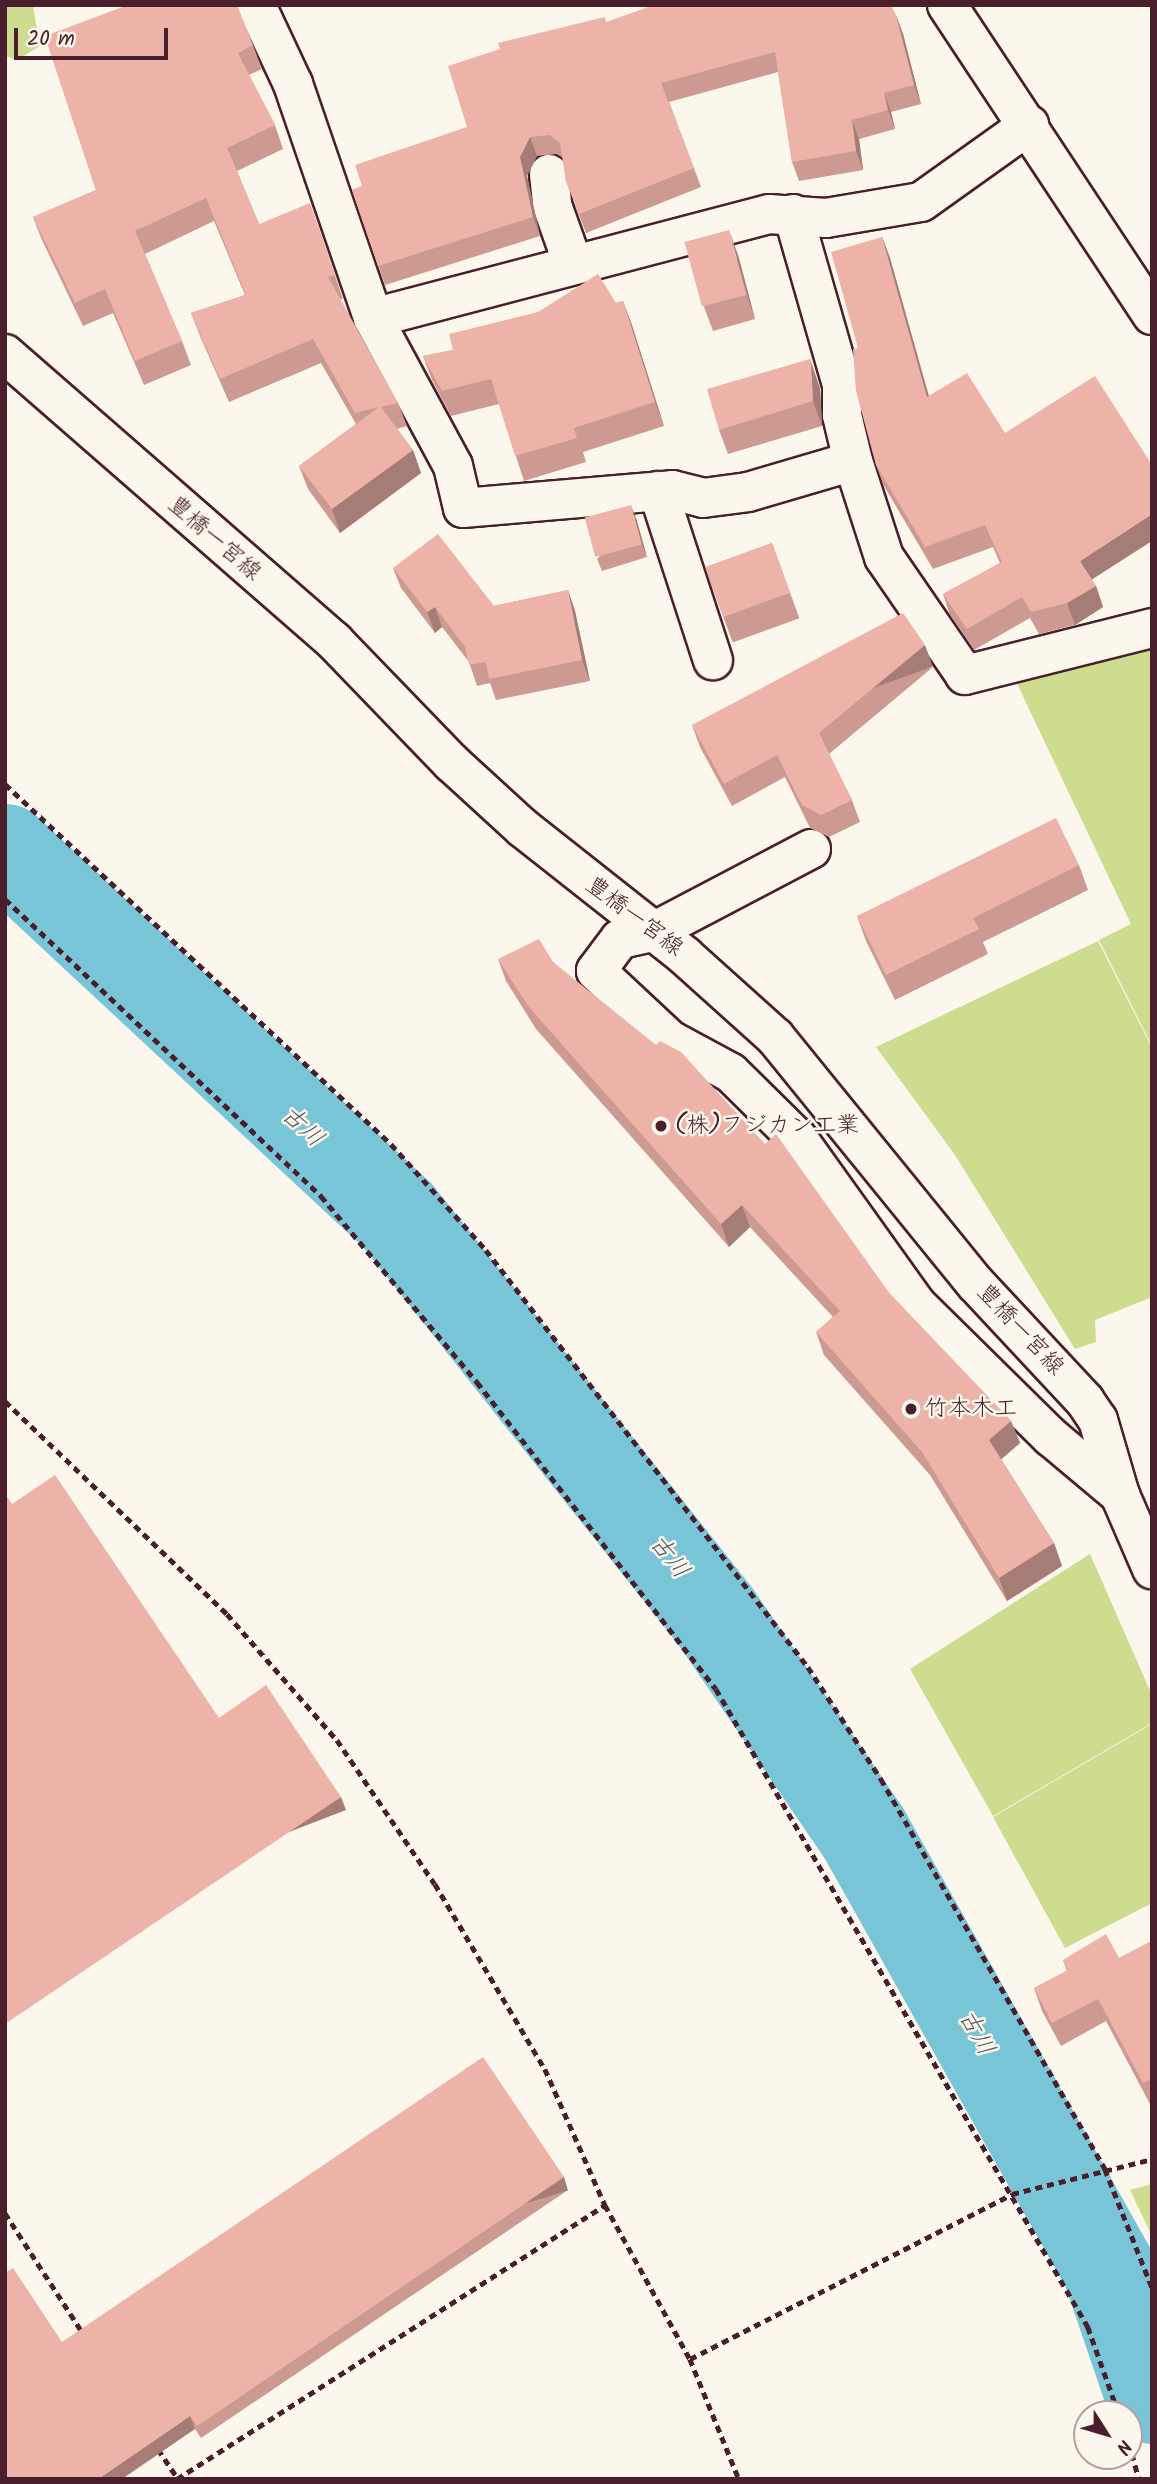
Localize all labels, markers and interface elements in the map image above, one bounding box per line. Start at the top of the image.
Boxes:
scale bar [18,14,172,58]
text: 20 m [27,23,75,56]
street label: 豊橋一宮線 [162,491,266,587]
street label: 豊橋一宮線 [580,871,688,963]
water label: 古川 [275,1100,329,1154]
place label: (株)フジカン工業 [675,1112,859,1140]
marker: (株)フジカン工業 [653,1118,669,1134]
street label: 豊橋一宮線 [971,1279,1069,1381]
place label: 竹本木工 [925,1395,1017,1423]
marker: 竹本木工 [903,1401,919,1417]
water label: 古川 [643,1529,695,1585]
water label: 古川 [952,2005,1000,2061]
north arrow [1073,2400,1143,2470]
text: N [1108,2433,1139,2460]

